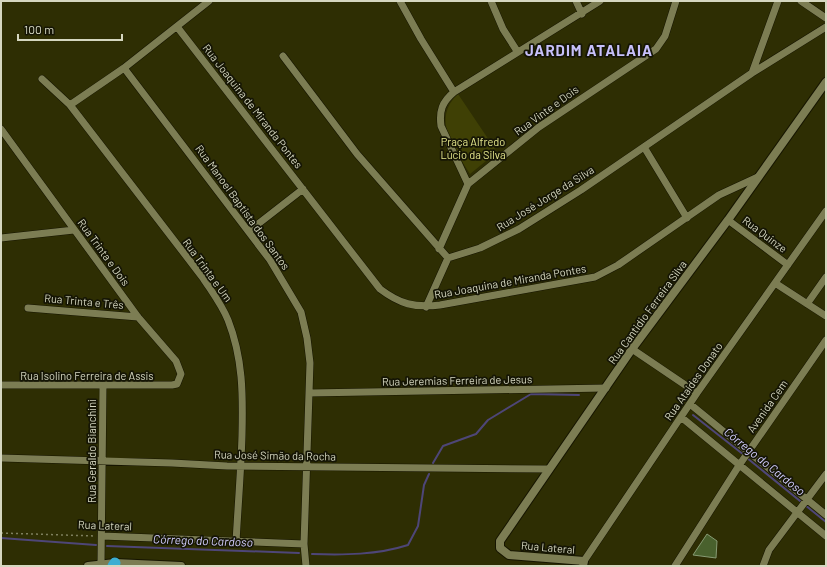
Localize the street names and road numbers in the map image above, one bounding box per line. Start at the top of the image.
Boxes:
street label: Rua Joaquina de Miranda Pontes [200,41,306,171]
street label: Rua Vinte e Dois [511,82,581,138]
street label: Rua Manoel Baptista dos Santos [193,142,293,272]
street label: Rua José Jorge da Silva [494,163,596,233]
street label: Rua Quinze [740,213,790,255]
street label: Rua Trinta e Dois [75,216,133,288]
street label: Rua Trinta e Um [181,236,235,304]
street label: Rua Cantidio Ferreira Silva [605,258,689,366]
street label: Rua Joaquina de Miranda Pontes [433,261,587,301]
street label: Rua Trinta e Três [44,291,124,311]
street label: Rua Ataídes Donato [661,339,725,423]
street label: Rua Isolino Ferreira de Assis [20,369,154,382]
street label: Rua Jeremias Ferreira de Jesus [382,372,532,388]
street label: Avenida Cem [744,377,790,435]
street label: Rua Geraldo Bianchini [85,399,98,503]
street label: Rua José Simão da Rocha [214,447,336,463]
street label: Rua Lateral [78,518,132,532]
street label: Rua Lateral [520,538,576,556]

